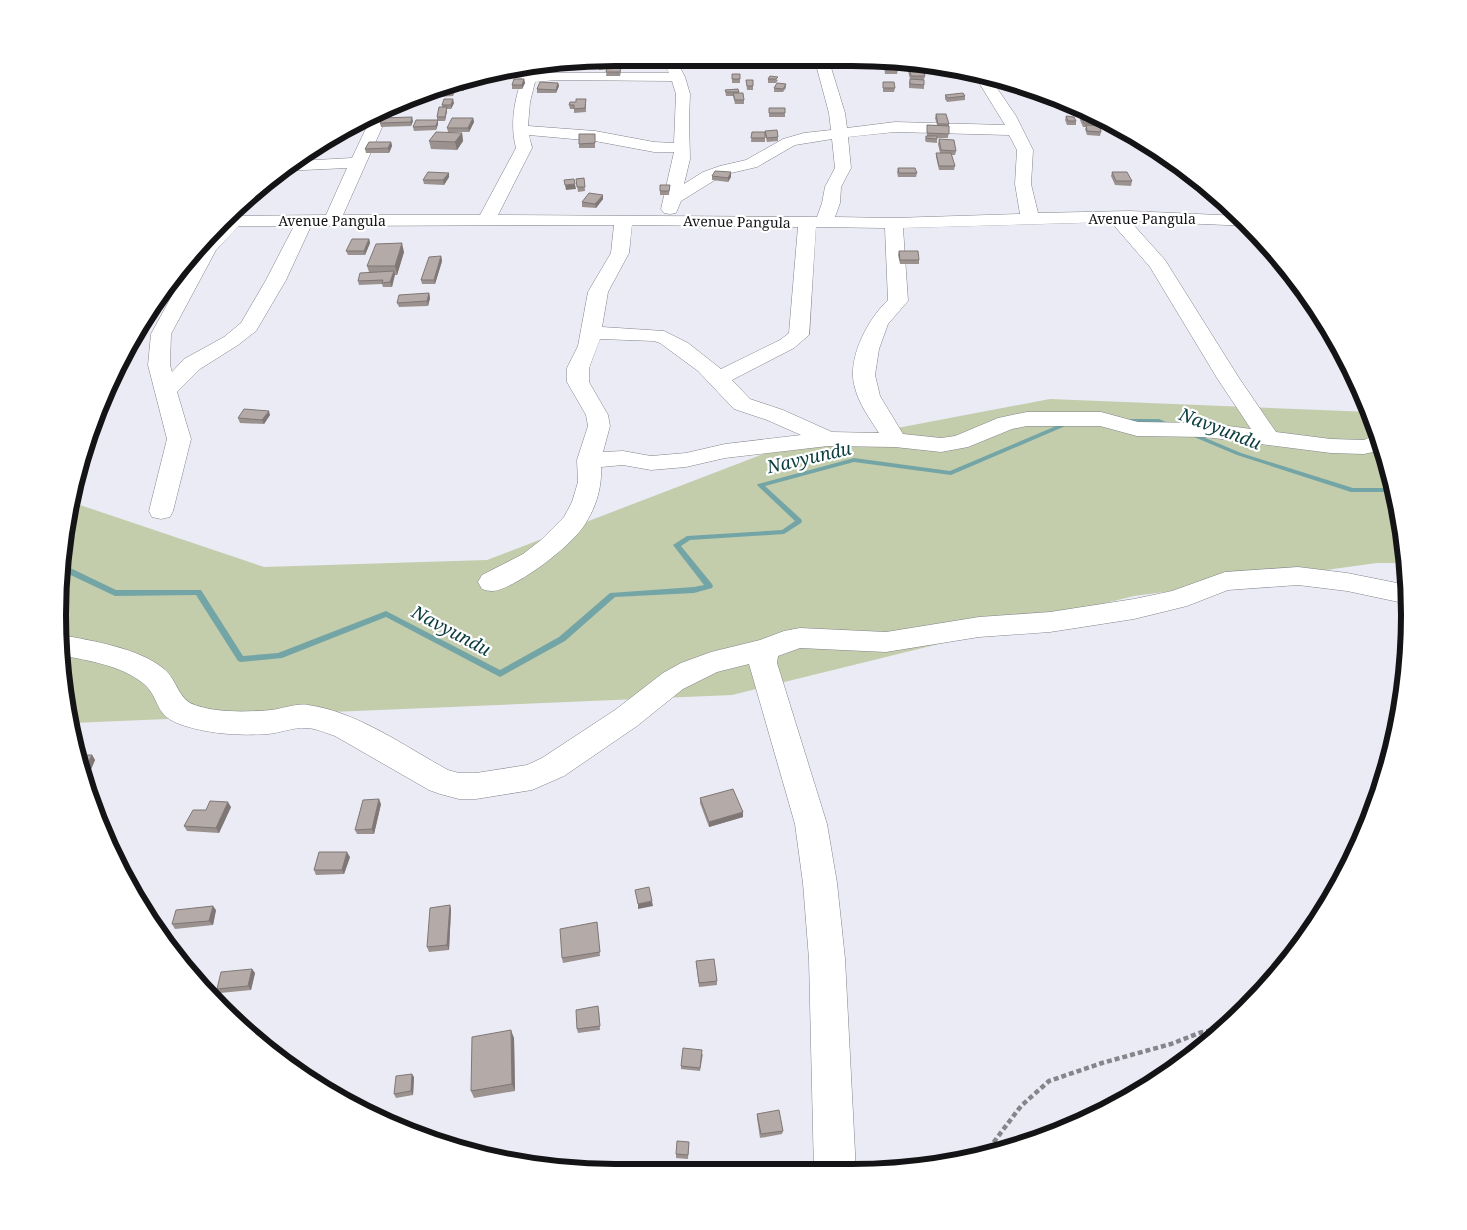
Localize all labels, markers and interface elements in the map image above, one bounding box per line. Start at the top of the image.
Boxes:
street label: Avenue Pangula [1088,209,1196,228]
street label: Avenue Pangula [278,211,386,230]
street label: Avenue Pangula [683,211,791,232]
water label: Navyundu [1175,401,1265,455]
water label: Navyundu [763,436,854,479]
water label: Navyundu [407,599,495,661]

